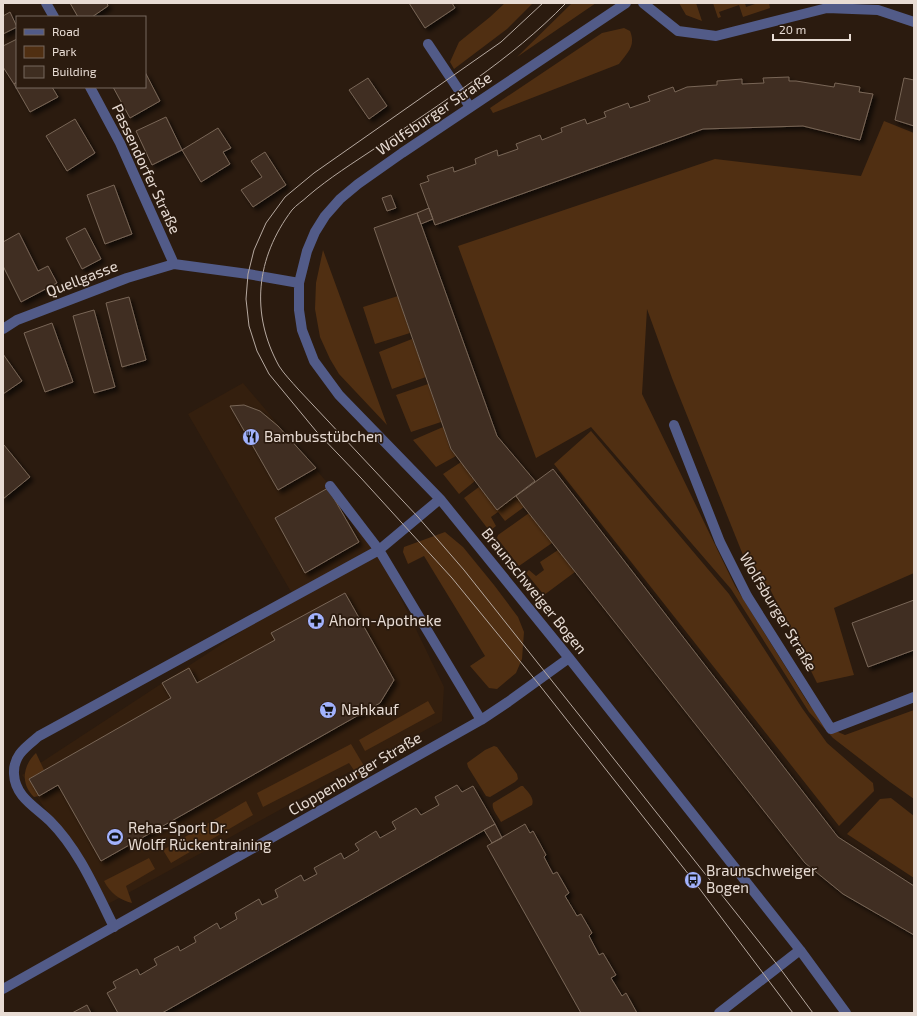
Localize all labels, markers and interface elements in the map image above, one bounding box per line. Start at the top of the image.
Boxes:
legend [16,16,146,88]
scale bar [773,16,850,42]
text: 20 m [779,22,806,36]
text: Road [52,24,80,38]
text: Park [52,44,77,58]
text: Building [52,64,97,78]
street label: Wolfsburger Straße [372,68,494,158]
street label: Passendorfer Straße [109,101,185,236]
street label: Quellgasse [43,256,120,301]
restaurant icon: Bambusstübchen [241,427,261,447]
place label: Bambusstübchen [264,427,383,445]
street label: Braunschweiger Bogen [478,524,591,657]
street label: Wolfsburger Straße [736,549,821,674]
pharmacy icon: Ahorn-Apotheke [306,611,326,631]
place label: Ahorn-Apotheke [329,611,442,629]
supermarket icon: Nahkauf [318,700,338,720]
place label: Nahkauf [341,700,399,718]
street label: Cloppenburger Straße [285,728,424,819]
place label: Reha-Sport Dr. Wolff Rückentraining [128,818,272,853]
sports icon: Reha-Sport Dr. Wolff Rückentraining [105,827,125,847]
place label: Braunschweiger Bogen [706,861,817,896]
bus stop icon: Braunschweiger Bogen [683,870,703,890]

